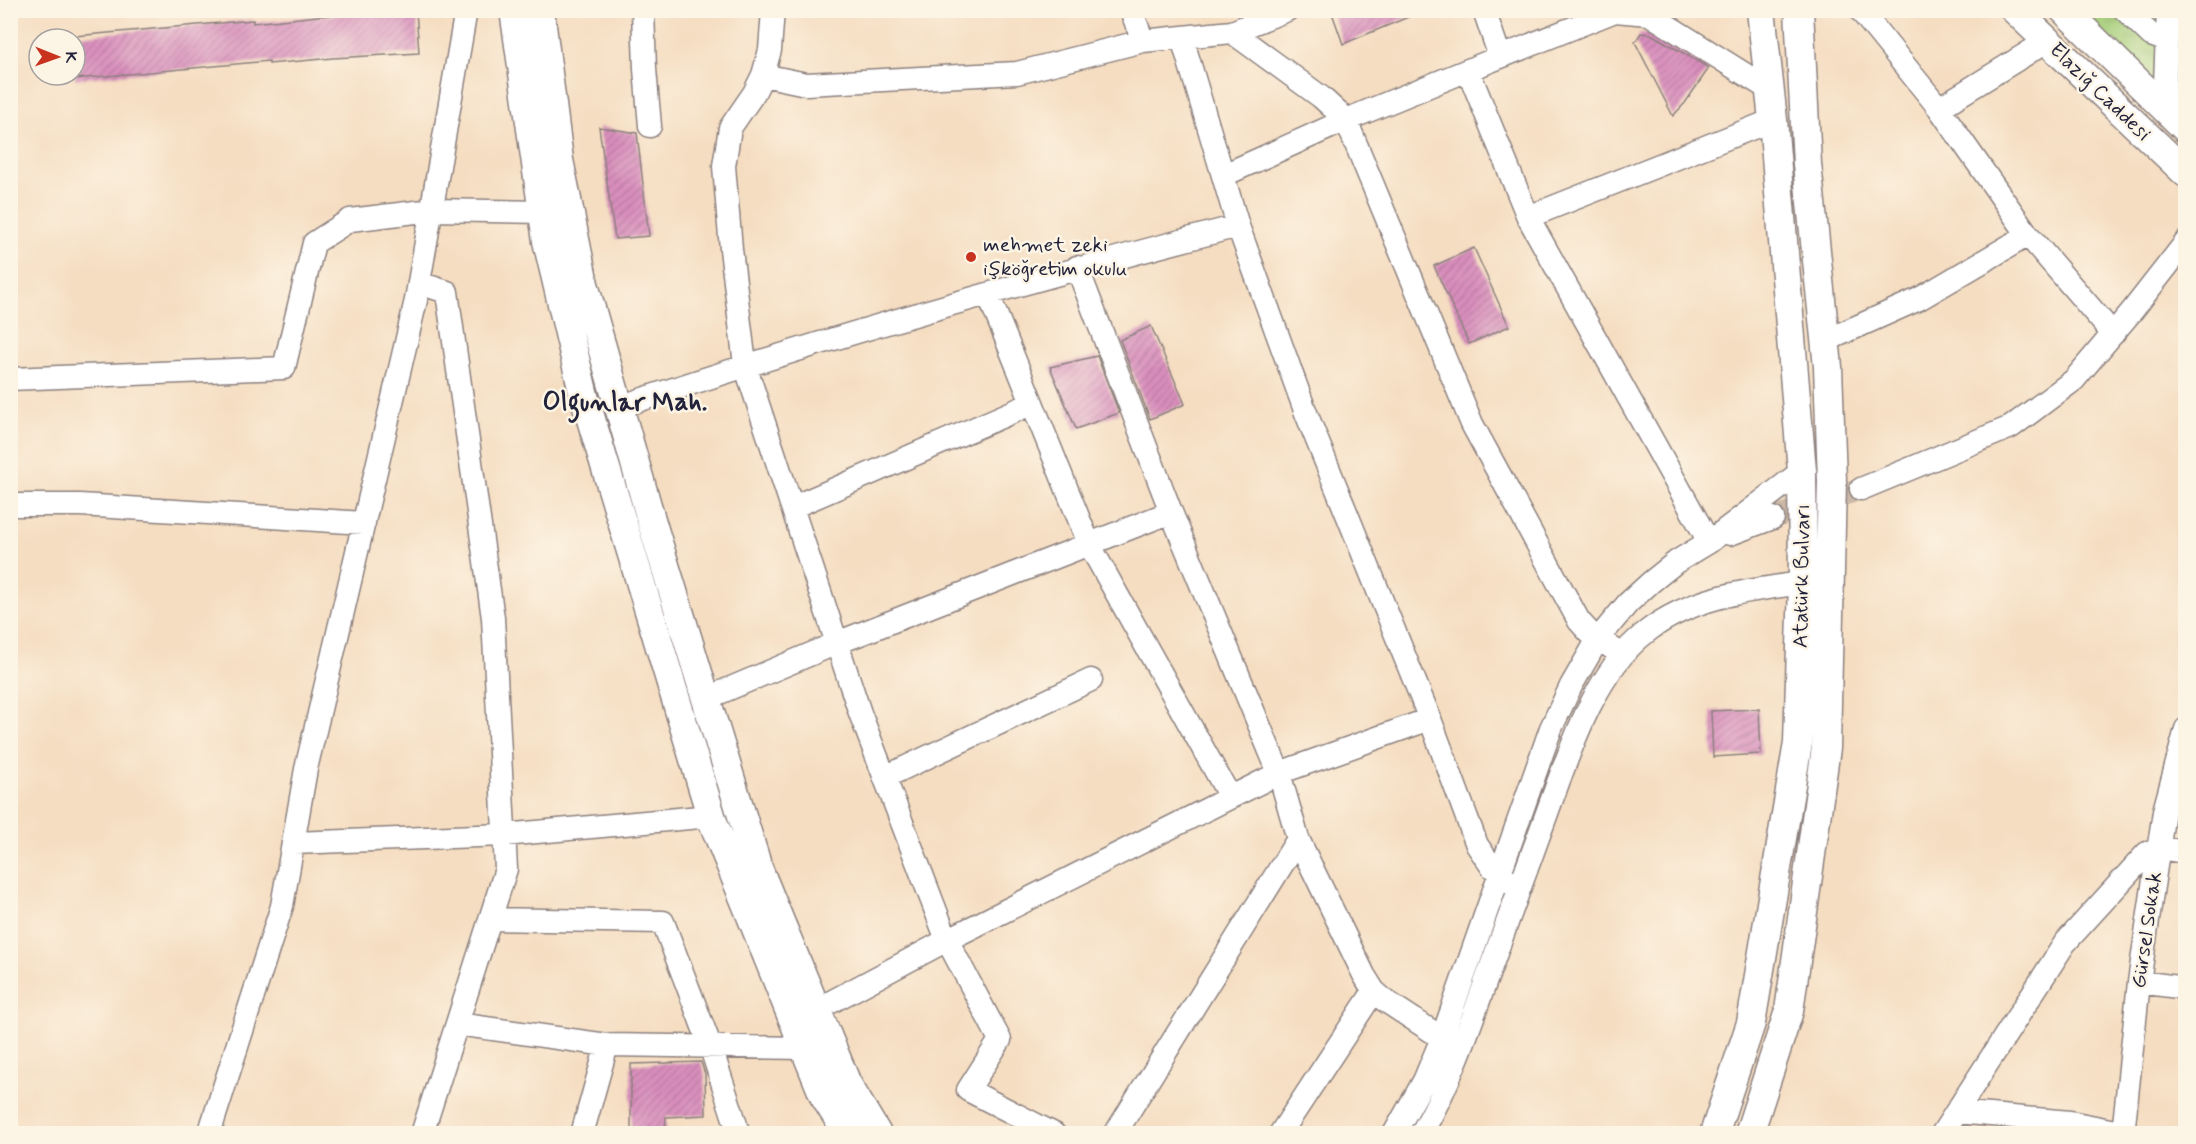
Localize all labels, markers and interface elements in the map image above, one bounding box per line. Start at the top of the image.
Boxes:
north arrow [27,27,87,87]
street label: Elazığ Caddesi [2043,36,2157,148]
text: K [60,51,81,64]
place label: mehmet zeki işköğretim okulu [983,231,1127,283]
marker: mehmet zeki işköğretim okulu [964,250,978,264]
district label: Olgunlar Mah. [543,385,707,423]
street label: Atatürk Bulvarı [1787,504,1817,648]
street label: Gürsel Sokak [2125,870,2169,990]

